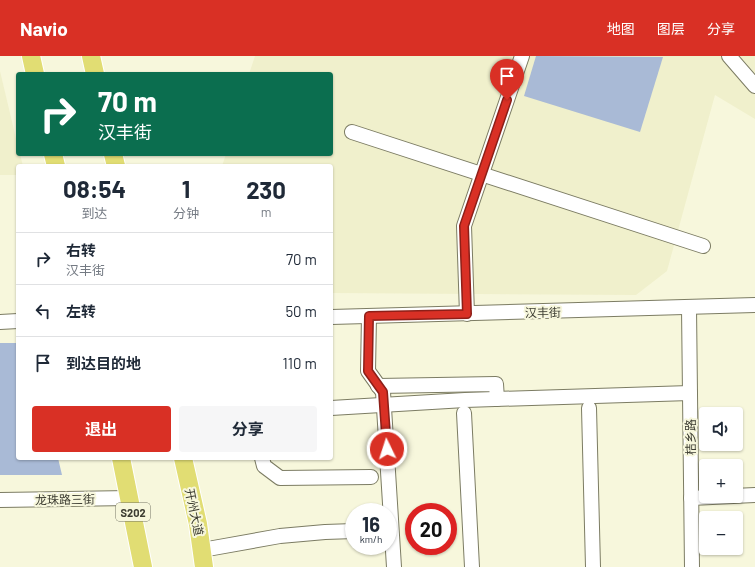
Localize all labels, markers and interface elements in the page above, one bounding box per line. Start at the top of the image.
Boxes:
text: Navio [20,17,68,40]
text: 地图 [607,20,635,37]
text: 图层 [657,20,685,37]
text: 分享 [707,20,735,37]
pin [490,59,524,100]
icon: arrive [496,65,518,87]
text: 70 m [98,84,157,118]
icon: right [32,88,84,140]
text: 汉丰街 [98,121,152,143]
text: 08:54 [63,174,126,203]
text: 1 [182,174,190,203]
text: 230 [246,175,286,204]
text: m [261,204,271,220]
text: 到达 [82,205,108,221]
text: 分钟 [173,205,199,221]
text: 右转 [66,241,96,259]
icon: right [32,248,54,270]
text: 70 m [286,250,317,268]
text: 汉丰街 [66,262,105,278]
icon: left [32,300,54,322]
text: 左转 [66,302,96,320]
text: 50 m [285,302,317,320]
street label: 汉丰街 [525,305,561,319]
icon: arrive [32,352,54,374]
text: 到达目的地 [66,354,141,372]
text: 110 m [283,354,317,372]
button: 退出 [32,406,171,452]
button: 分享 [179,406,317,452]
map controls [699,407,743,555]
button: sound [699,407,743,451]
street label: 桔乡路 [683,419,697,455]
position arrow [366,428,408,470]
button: + [699,459,743,503]
street label: 开州大道 [183,487,207,537]
street label: 龙珠路三街 [35,491,95,507]
road number: S202 [116,503,150,521]
speed limit sign: 20 [405,503,457,555]
button: − [699,511,743,555]
text: 16 [362,512,380,536]
text: km/h [360,533,382,545]

